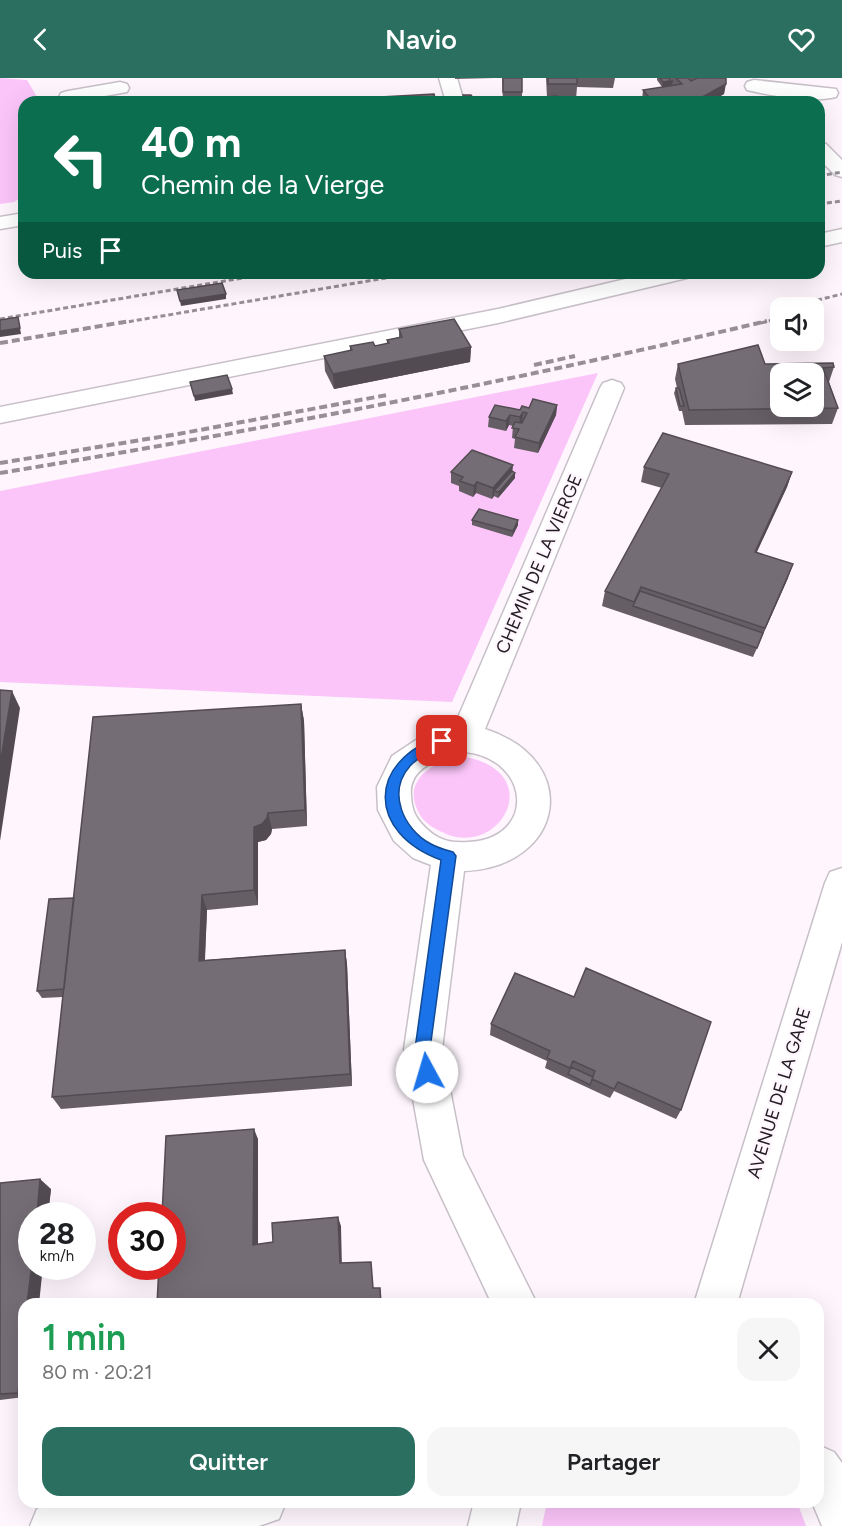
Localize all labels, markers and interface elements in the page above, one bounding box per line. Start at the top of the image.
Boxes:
icon: back [24,23,57,56]
text: Navio [385,23,457,56]
icon: heart [785,23,818,56]
text: 40 m [141,117,241,168]
icon: left [42,120,120,198]
text: Chemin de la Vierge [141,168,384,201]
icon: arrive [94,234,127,267]
text: Puis [42,237,82,264]
map controls [770,297,824,417]
button: sound [770,297,824,351]
button: layers [770,363,824,417]
street label: CHEMIN DE LA VIERGE [491,471,587,657]
pin [416,715,467,766]
icon: arrive [425,724,458,757]
street label: AVENUE DE LA GARE [743,1005,815,1181]
position arrow [395,1040,459,1104]
speed limit sign: 30 [108,1202,186,1280]
text: 28 [39,1215,75,1252]
text: km/h [40,1247,74,1265]
text: 1 min [42,1316,126,1359]
button: close [737,1318,800,1381]
text: 80 m · 20:21 [42,1360,153,1384]
button: Quitter [42,1427,415,1496]
button: Partager [427,1427,800,1496]

